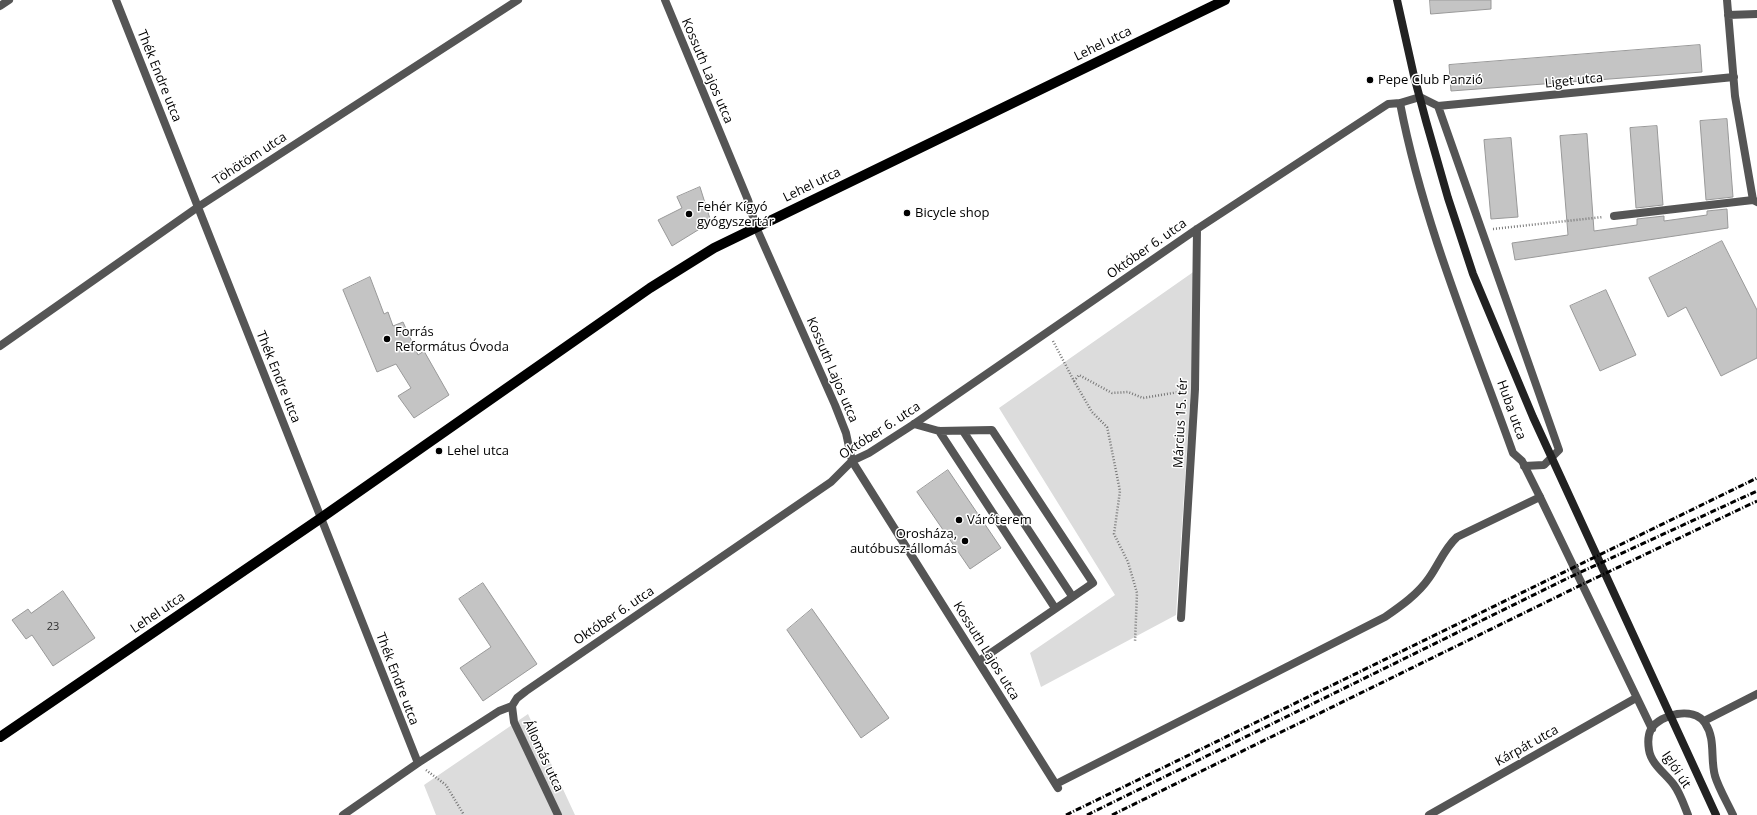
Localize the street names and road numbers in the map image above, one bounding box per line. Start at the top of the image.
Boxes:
street label: Kossuth Lajos utca [678,16,736,126]
street label: Lehel utca [1072,23,1134,65]
street label: Thék Endre utca [133,28,185,124]
street label: Liget utca [1544,70,1604,92]
street label: Töhötöm utca [210,129,290,189]
street label: Lehel utca [781,164,843,206]
street label: Október 6. utca [1104,216,1190,282]
street label: Kossuth Lajos utca [803,315,861,425]
street label: Thék Endre utca [252,329,304,425]
street label: Március 15. tér [1171,378,1191,468]
street label: Huba utca [1493,378,1529,442]
street label: Október 6. utca [836,399,924,463]
street label: Október 6. utca [571,583,657,649]
street label: Lehel utca [128,589,188,637]
street label: Kossuth Lajos utca [949,599,1023,703]
street label: Thék Endre utca [372,631,422,727]
street label: Állomás utca [520,718,566,794]
street label: Kárpát utca [1493,722,1561,770]
street label: Iglói út [1658,749,1694,791]

